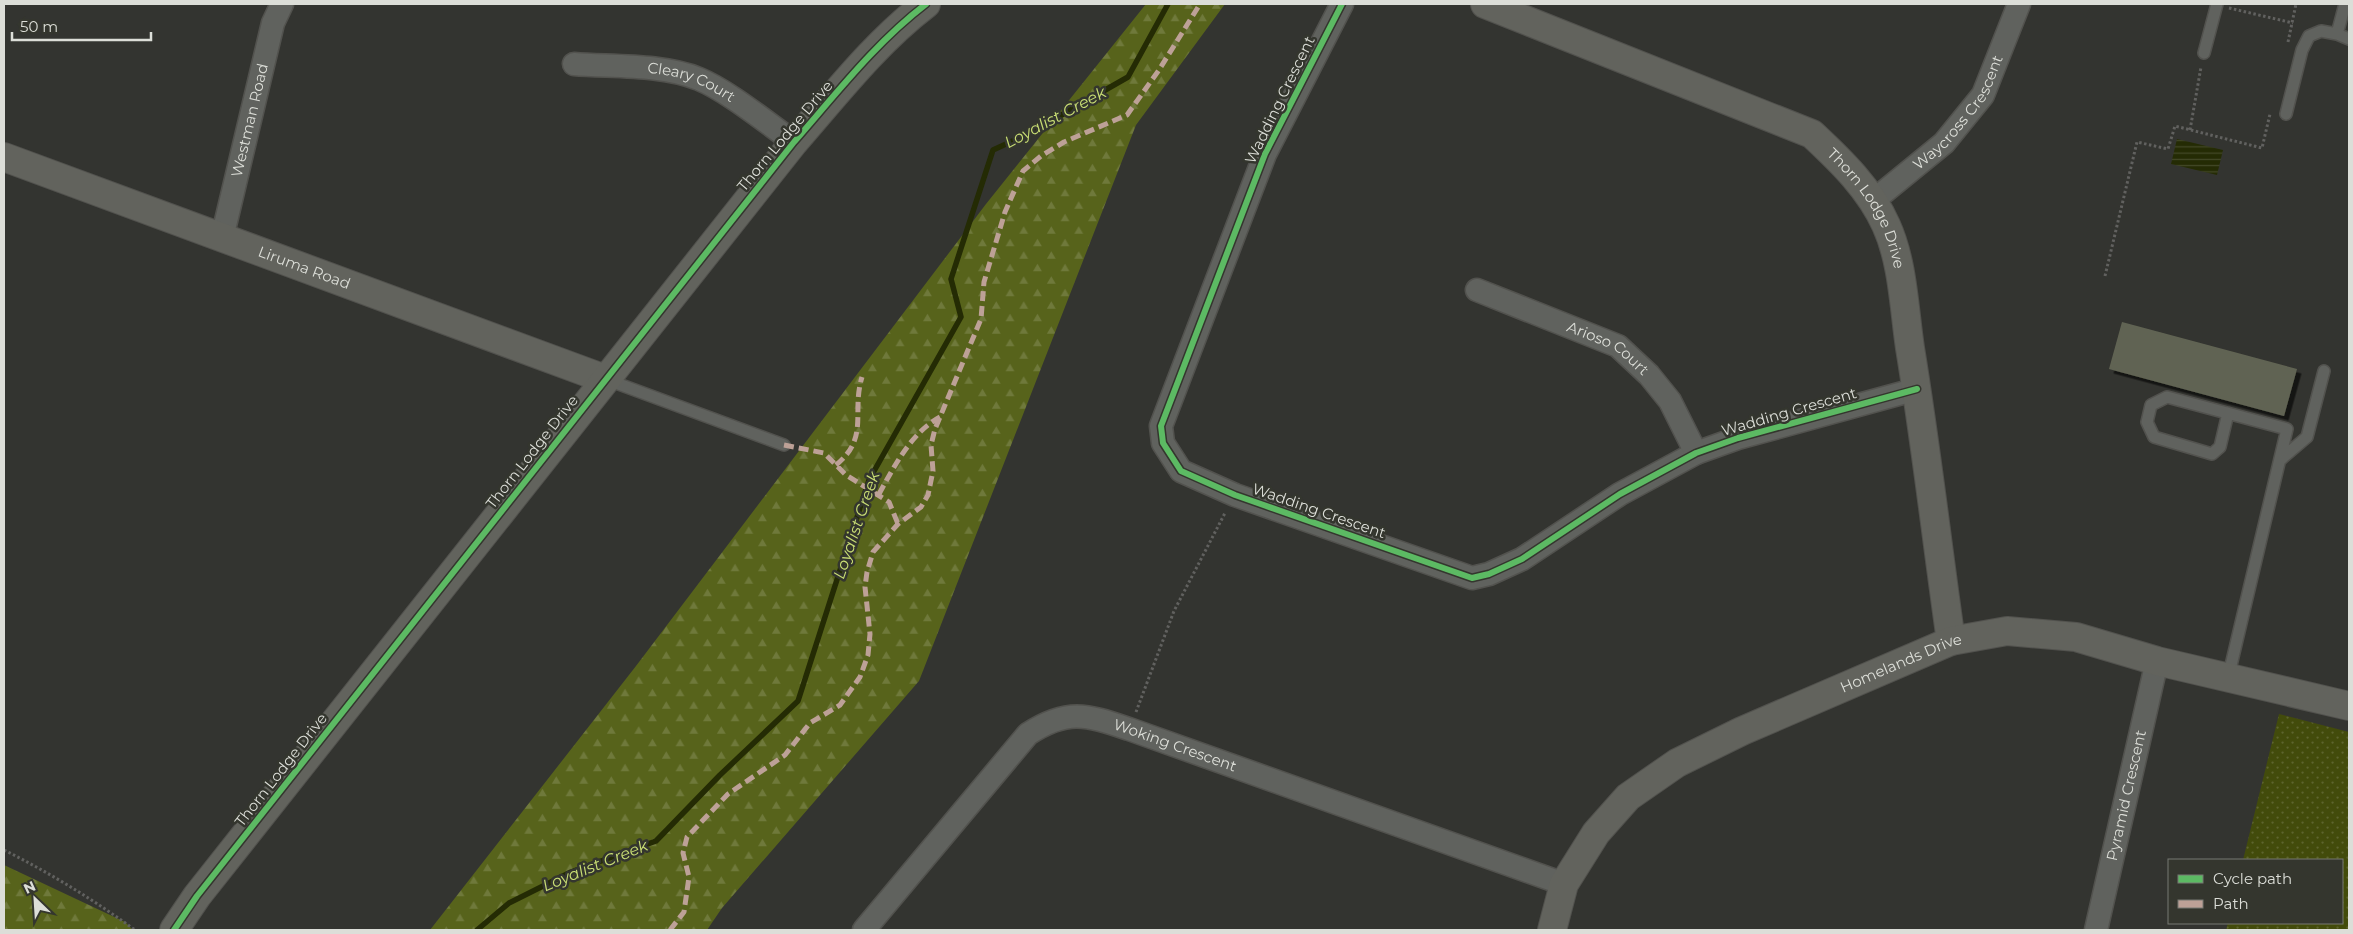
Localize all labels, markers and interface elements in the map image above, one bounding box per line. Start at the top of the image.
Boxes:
scale bar [12,10,151,42]
text: 50 m [20,17,58,36]
street label: Wadding Crescent [1240,33,1319,167]
street label: Waycross Crescent [1909,52,2007,174]
street label: Cleary Court [647,58,739,106]
street label: Westman Road [227,61,272,179]
street label: Thorn Lodge Drive [733,76,837,195]
water label: Loyalist Creek [1001,82,1110,152]
street label: Thorn Lodge Drive [1824,144,1909,270]
street label: Liruma Road [256,242,353,293]
street label: Arioso Court [1564,317,1653,379]
street label: Wadding Crescent [1719,383,1859,440]
street label: Thorn Lodge Drive [481,391,582,512]
water label: Loyalist Creek [829,468,884,581]
street label: Wadding Crescent [1250,479,1388,542]
street label: Homelands Drive [1837,629,1963,697]
street label: Thorn Lodge Drive [230,709,331,830]
street label: Woking Crescent [1111,715,1239,776]
street label: Pyramid Crescent [2102,728,2150,863]
water label: Loyalist Creek [540,835,652,895]
legend [2168,859,2343,924]
text: Cycle path [2213,869,2292,888]
north arrow [10,874,60,924]
text: N [21,877,38,898]
text: Path [2213,894,2249,913]

